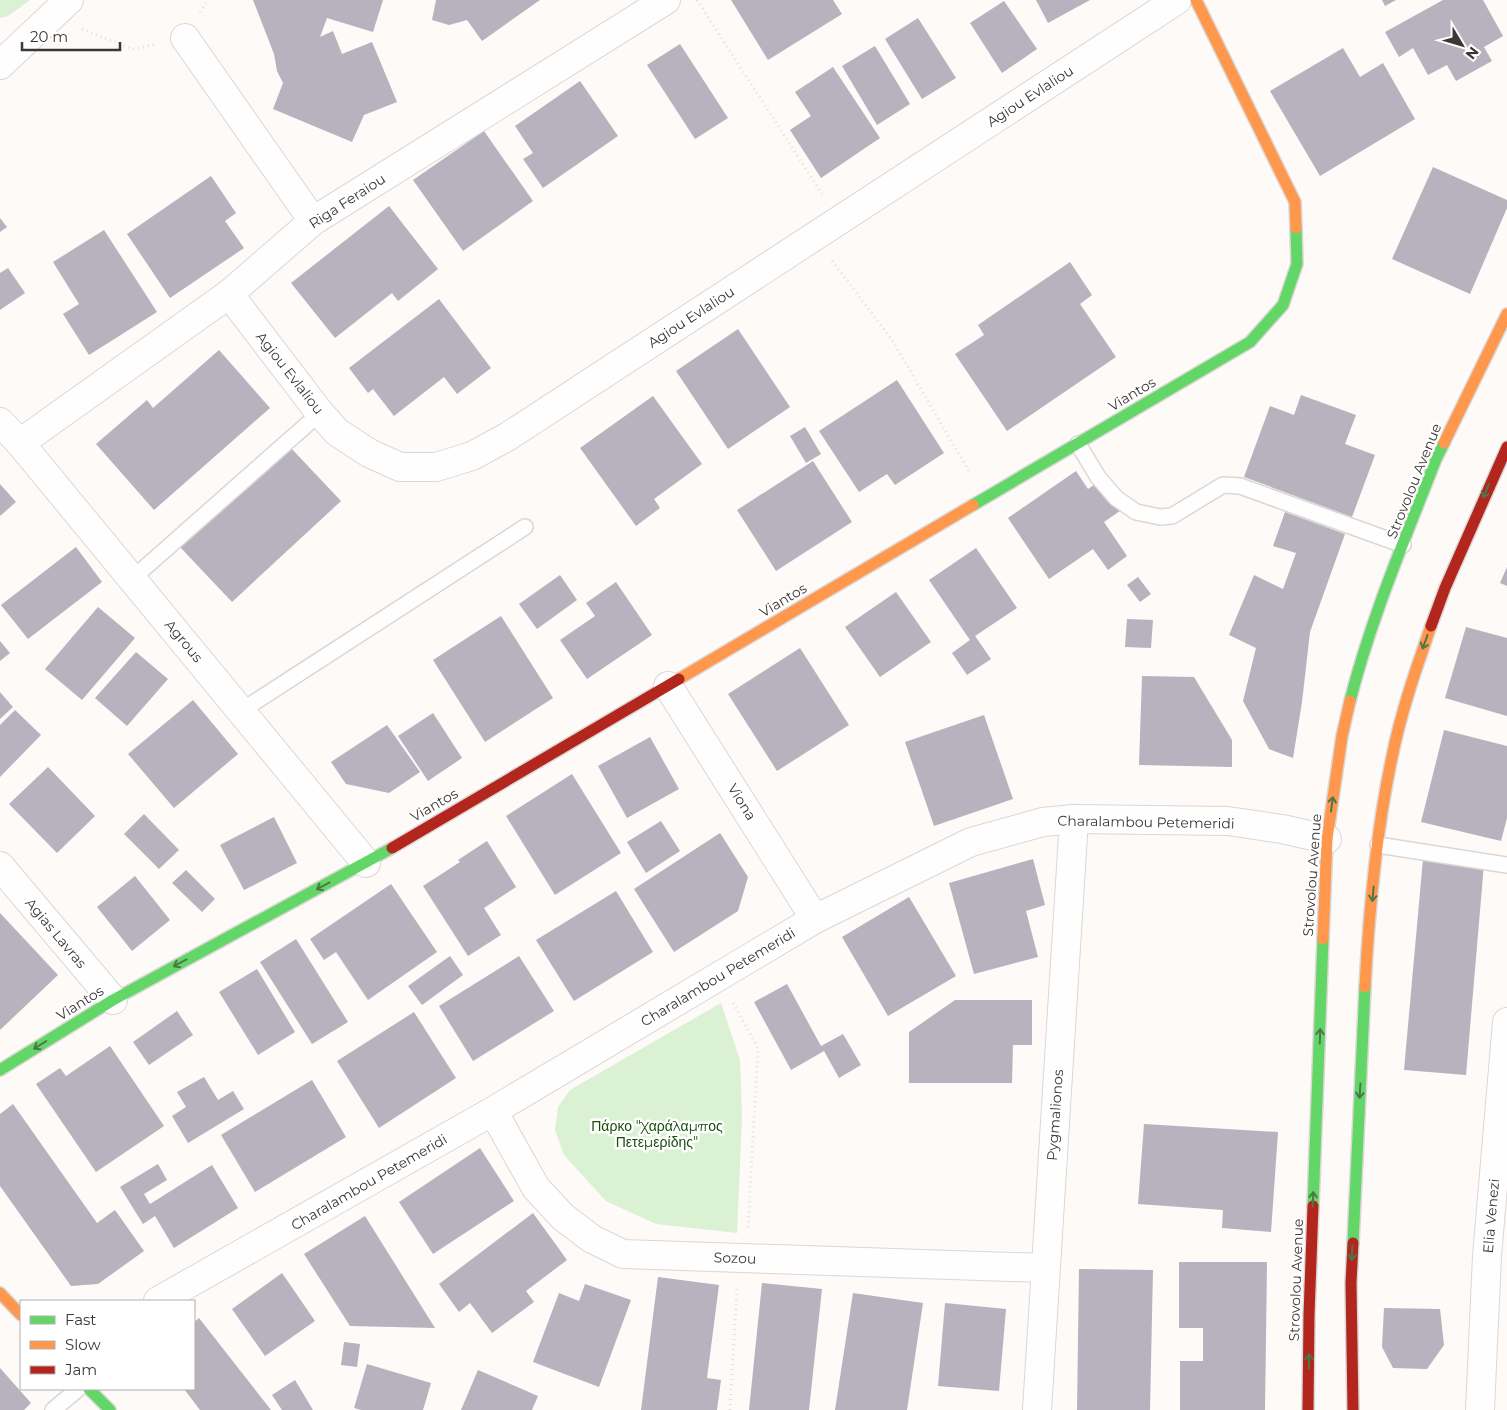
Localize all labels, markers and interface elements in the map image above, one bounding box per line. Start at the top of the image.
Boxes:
scale bar [22,20,120,52]
north arrow [1437,20,1487,70]
text: 20 m [30,27,68,46]
text: N [1462,43,1483,63]
street label: Agiou Evlaliou [983,61,1077,131]
street label: Riga Feraiou [305,170,389,232]
street label: Agiou Evlaliou [644,282,738,352]
street label: Agiou Evlaliou [252,328,328,418]
street label: Viantos [1105,373,1159,415]
street label: Strovolou Avenue [1383,421,1445,541]
one-way arrow [1481,483,1491,498]
street label: Viantos [756,579,810,621]
street label: Agrous [161,616,207,666]
one-way arrow [1420,634,1429,649]
street label: Viona [724,780,760,824]
street label: Viantos [407,784,461,826]
one-way arrow [1327,797,1337,813]
street label: Charalambou Petemeridi [1057,811,1235,833]
street label: Strovolou Avenue [1299,813,1325,937]
one-way arrow [315,881,330,891]
one-way arrow [1368,885,1378,901]
street label: Agias Lavras [21,894,91,972]
street label: Charalambou Petemeridi [637,924,799,1030]
one-way arrow [173,959,188,968]
street label: Viantos [53,981,107,1024]
one-way arrow [1315,1029,1324,1045]
one-way arrow [33,1041,47,1051]
street label: Pygmalionos [1043,1069,1067,1161]
one-way arrow [1356,1082,1365,1098]
park label: Πάρκο "Χαράλαμπος Πετεμερίδης" [591,1117,723,1151]
street label: Charalambou Petemeridi [288,1130,450,1234]
street label: Elia Venezi [1479,1178,1503,1254]
one-way arrow [1309,1191,1318,1207]
street label: Strovolou Avenue [1285,1218,1307,1342]
one-way arrow [1348,1245,1357,1261]
street label: Sozou [713,1248,757,1268]
legend [20,1300,195,1390]
text: Fast [65,1310,96,1329]
text: Slow [65,1335,101,1354]
one-way arrow [1304,1354,1314,1370]
text: Jam [64,1360,97,1379]

